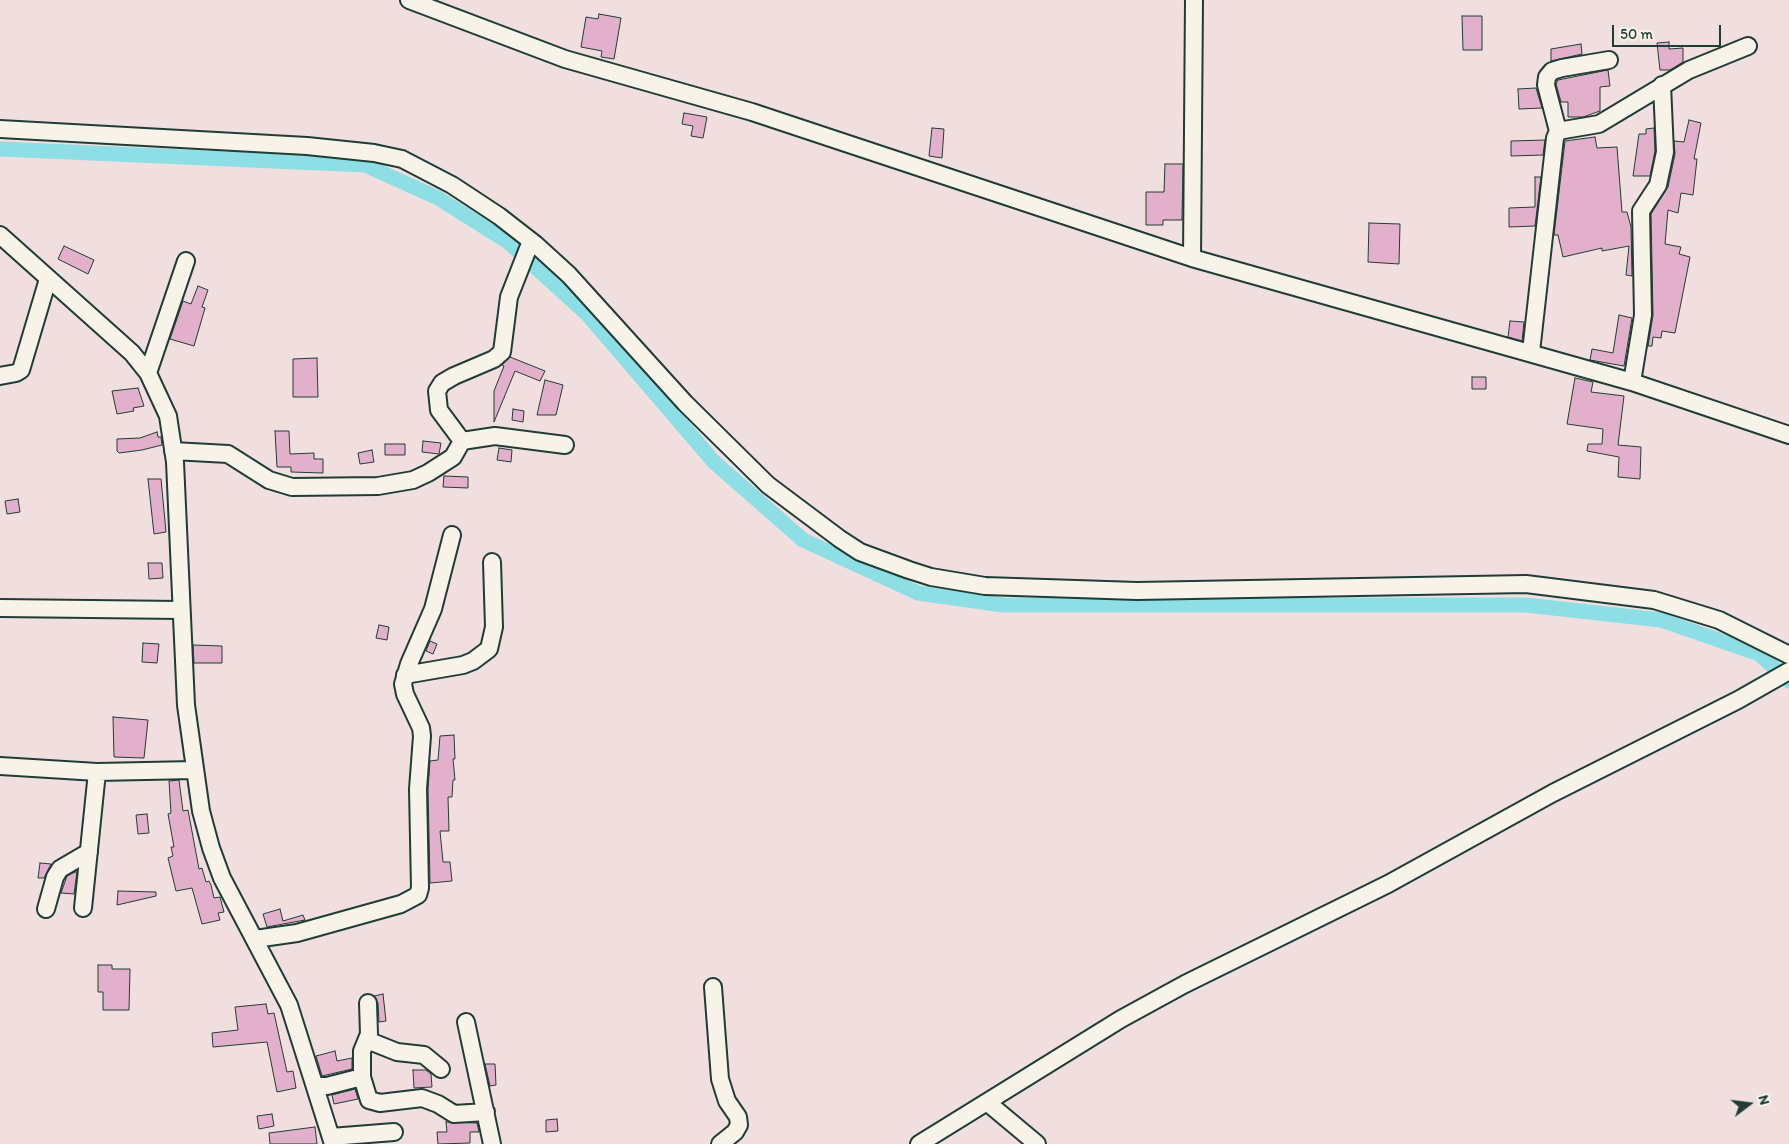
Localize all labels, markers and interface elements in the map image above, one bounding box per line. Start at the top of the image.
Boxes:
scale bar [1614,15,1723,47]
text: 50 m [1620,25,1653,43]
north arrow [1724,1079,1774,1129]
text: N [1755,1093,1773,1107]

